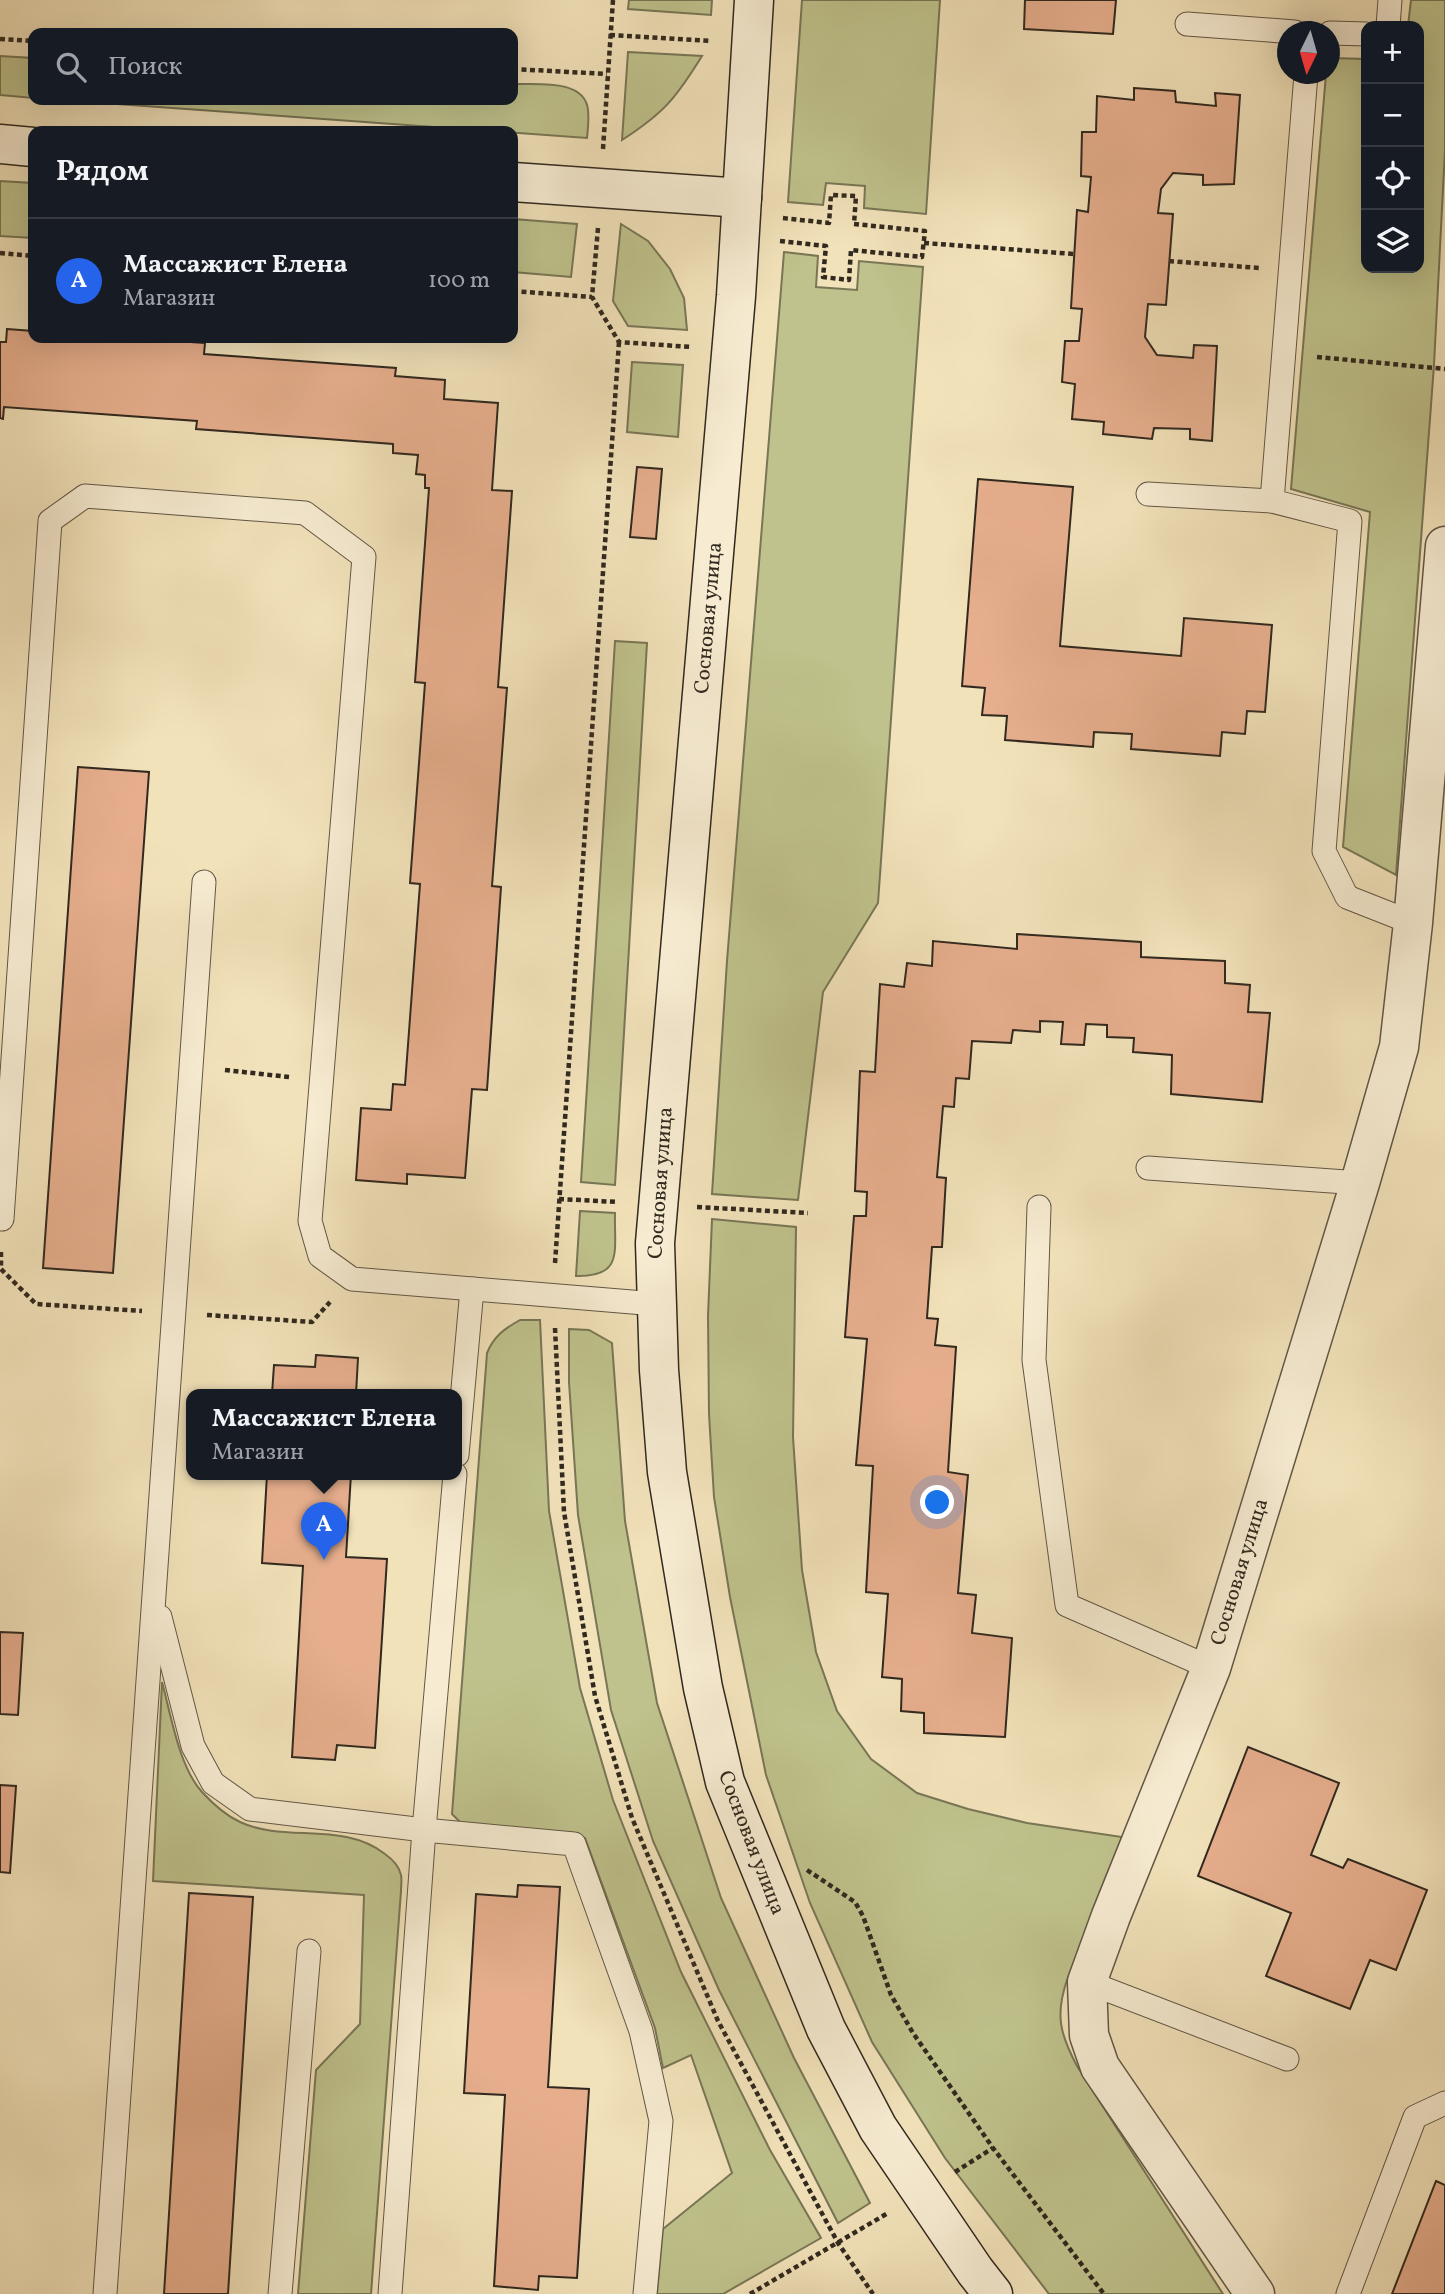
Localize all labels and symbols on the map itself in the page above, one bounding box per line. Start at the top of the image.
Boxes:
north arrow [1277,21,1340,84]
street label: Сосновая улица [688,541,730,695]
street label: Сосновая улица [641,1106,681,1260]
your location [920,1485,954,1519]
street label: Сосновая улица [1204,1495,1276,1649]
pin: A [301,1502,347,1560]
street label: Сосновая улица [710,1767,792,1919]

